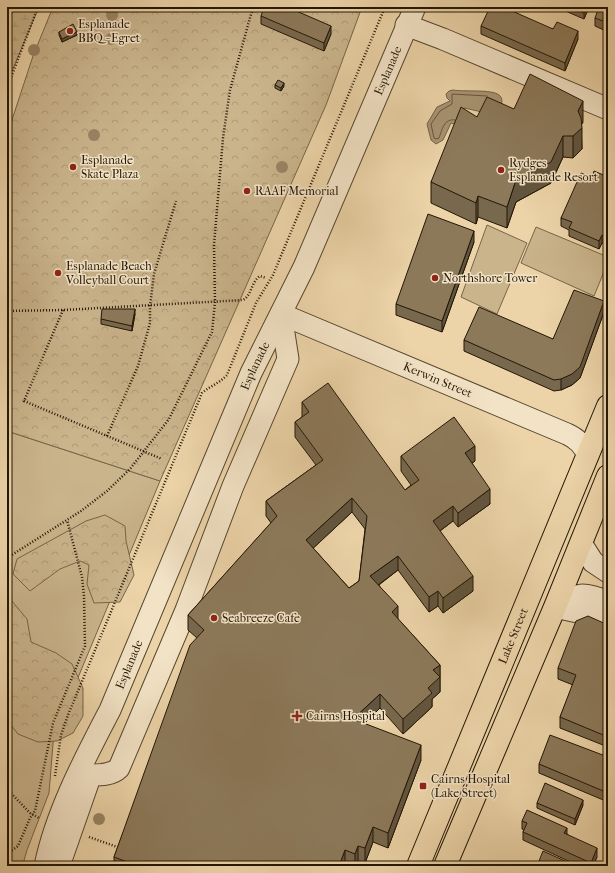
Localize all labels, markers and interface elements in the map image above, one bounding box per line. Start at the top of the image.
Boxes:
place label: Esplanade BBQ - Egret [78,17,141,45]
marker: Esplanade BBQ - Egret [65,26,75,36]
street label: Esplanade [371,44,405,97]
place label: Esplanade Skate Plaza [81,153,139,181]
place label: Rydges Esplanade Resort [509,156,599,184]
marker: Esplanade Skate Plaza [68,162,78,172]
marker: Rydges Esplanade Resort [496,165,506,175]
place label: RAAF Memorial [255,184,339,198]
marker: RAAF Memorial [242,186,252,196]
place label: Esplanade Beach Volleyball Court [65,259,152,287]
marker: Esplanade Beach Volleyball Court [53,268,63,278]
place label: Northshore Tower [443,271,538,285]
marker: Northshore Tower [430,273,440,283]
street label: Esplanade [238,339,273,392]
street label: Kerwin Street [401,359,475,401]
street label: Lake Street [495,605,531,666]
place label: Seabreeze Cafe [222,611,300,625]
marker: Seabreeze Cafe [209,613,219,623]
street label: Esplanade [113,638,146,691]
place label: Cairns Hospital [306,709,386,723]
marker: Cairns Hospital [291,710,303,722]
place label: Cairns Hospital (Lake Street) [431,772,511,800]
marker: Cairns Hospital (Lake Street) [418,781,428,791]

